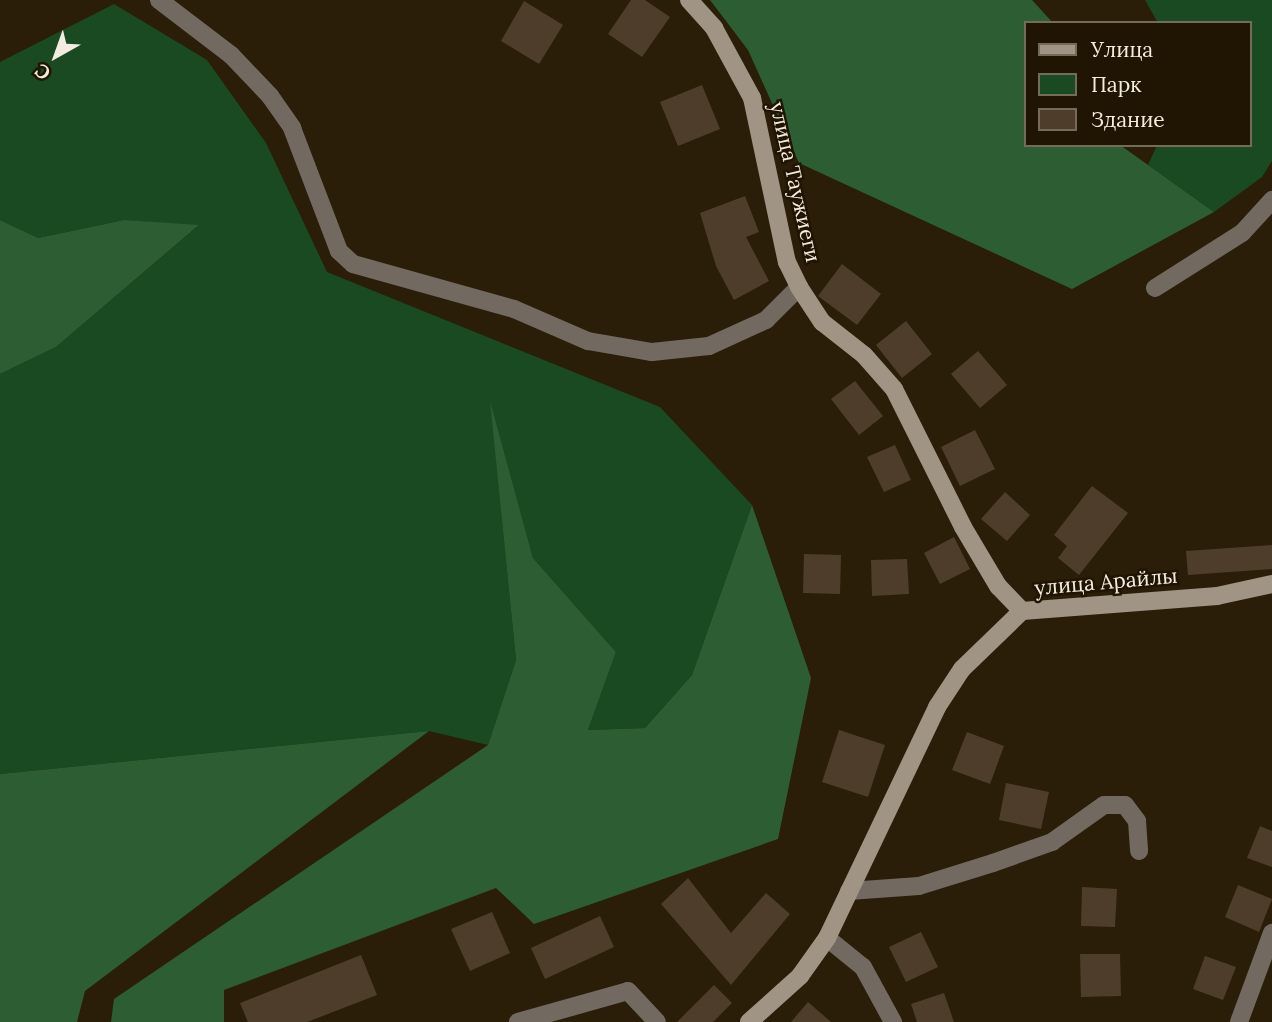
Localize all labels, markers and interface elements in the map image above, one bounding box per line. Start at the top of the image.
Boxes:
north arrow [21,21,91,91]
legend [1024,21,1251,147]
text: Улица [1091,36,1153,63]
text: С [30,59,55,85]
text: Парк [1091,71,1141,98]
street label: улица Таужиеги [764,99,826,265]
text: Здание [1091,106,1165,133]
street label: улица Арайлы [1033,563,1179,601]

